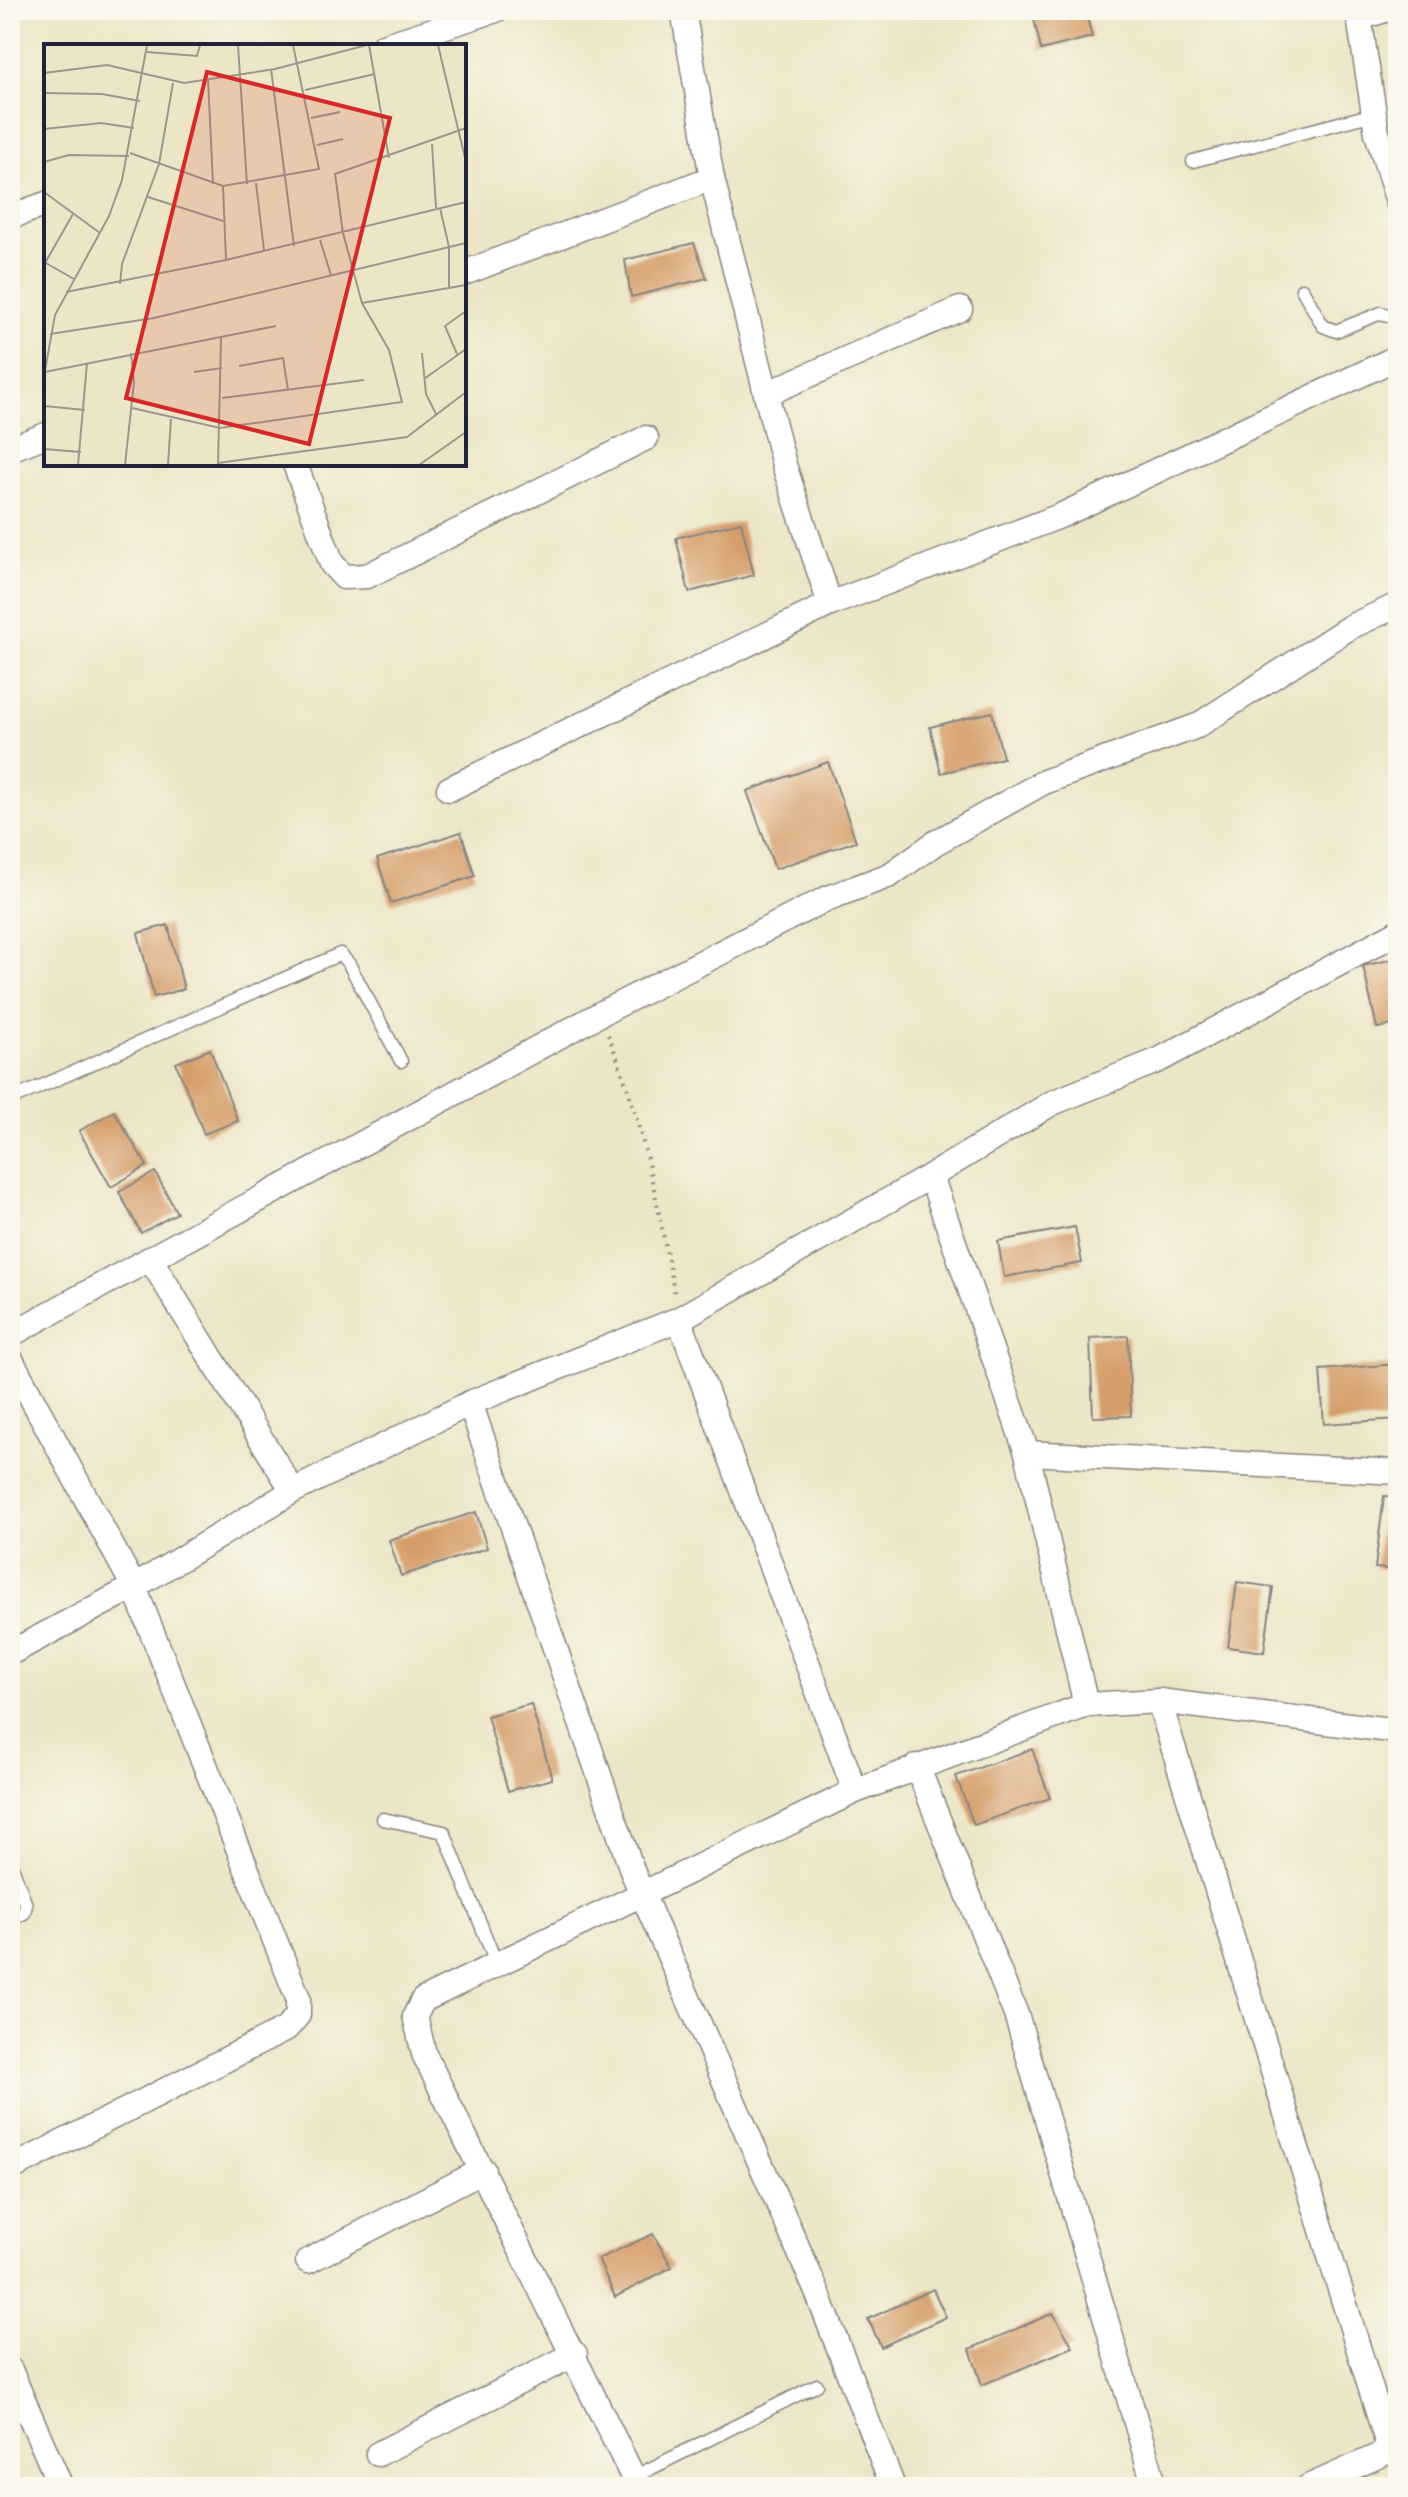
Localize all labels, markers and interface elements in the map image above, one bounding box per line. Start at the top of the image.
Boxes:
inset map [44,44,466,466]

